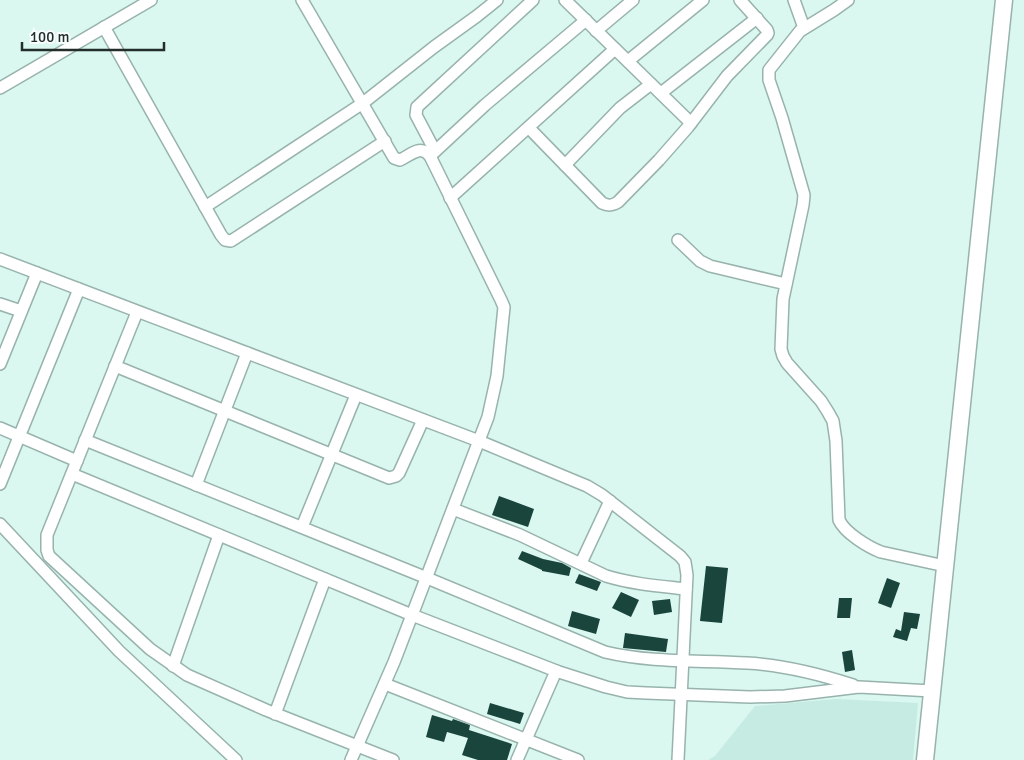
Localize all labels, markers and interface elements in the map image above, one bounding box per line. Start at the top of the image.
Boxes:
scale bar [22,20,165,52]
text: 100 m [30,28,70,46]

